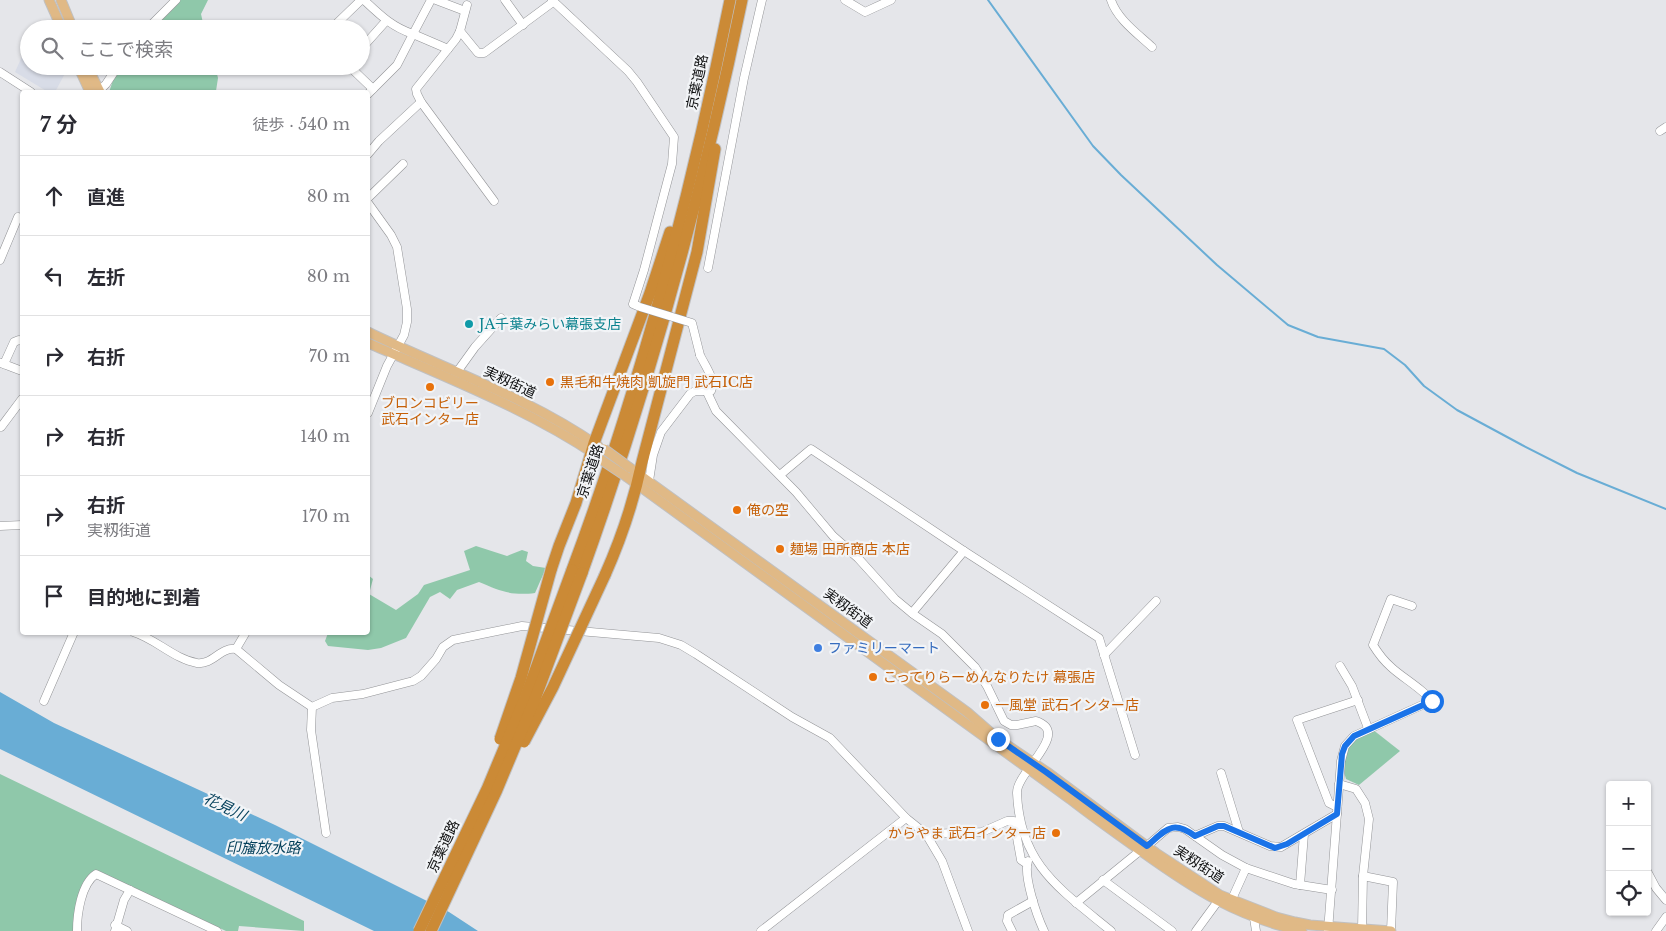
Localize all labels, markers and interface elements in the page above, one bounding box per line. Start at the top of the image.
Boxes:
search box [20,20,370,75]
icon: search [38,34,66,62]
text: ここで検索 [78,38,173,61]
street label: 京葉道路 [682,53,712,111]
text: 7 分 [40,112,77,138]
text: 徒歩 · 540 m [253,114,350,134]
icon: ahead [40,182,68,210]
text: 直進 [87,186,125,209]
text: 80 m [307,186,350,206]
icon: left [40,262,68,290]
text: 左折 [87,266,125,289]
text: 80 m [307,266,350,286]
place label: JA千葉みらい幕張支店 [477,315,621,333]
marker: JA千葉みらい幕張支店 [463,318,475,330]
icon: right [40,342,68,370]
text: 右折 [87,346,125,369]
text: 70 m [309,346,350,366]
street label: 実籾街道 [481,362,539,402]
place label: 黒毛和牛焼肉 凱旋門 武石IC店 [560,373,753,391]
marker: 黒毛和牛焼肉 凱旋門 武石IC店 [544,376,556,388]
marker: ブロンコビリー 武石インター店 [424,381,436,393]
place label: ブロンコビリー 武石インター店 [381,394,479,428]
icon: right [40,422,68,450]
text: 右折 [87,426,125,449]
text: 140 m [300,426,350,446]
street label: 京葉道路 [573,442,607,500]
text: 右折 [87,494,125,517]
place label: 俺の空 [747,501,789,519]
icon: right [40,502,68,530]
marker: 俺の空 [731,504,743,516]
text: 170 m [302,506,350,526]
text: 実籾街道 [87,520,151,540]
place label: 麺場 田所商店 本店 [790,540,910,558]
marker: 麺場 田所商店 本店 [774,543,786,555]
icon: arrive [40,582,68,610]
street label: 実籾街道 [820,584,876,632]
text: 目的地に到着 [87,586,201,609]
place label: ファミリーマート [828,639,940,657]
marker: ファミリーマート [812,642,824,654]
place label: こってりらーめんなりたけ 幕張店 [883,668,1095,686]
marker: こってりらーめんなりたけ 幕張店 [867,671,879,683]
route start [1421,690,1444,713]
place label: 一風堂 武石インター店 [995,696,1139,714]
marker: 一風堂 武石インター店 [979,699,991,711]
route end [987,728,1010,751]
map controls [1606,781,1651,916]
button: + [1606,781,1651,826]
water label: 花見川 [201,788,251,826]
street label: 京葉道路 [423,817,463,875]
place label: からやま 武石インター店 [888,824,1046,842]
button: − [1606,826,1651,871]
marker: からやま 武石インター店 [1050,827,1062,839]
water label: 印旛放水路 [225,838,302,857]
street label: 実籾街道 [1171,841,1227,887]
button: locate [1606,871,1651,916]

